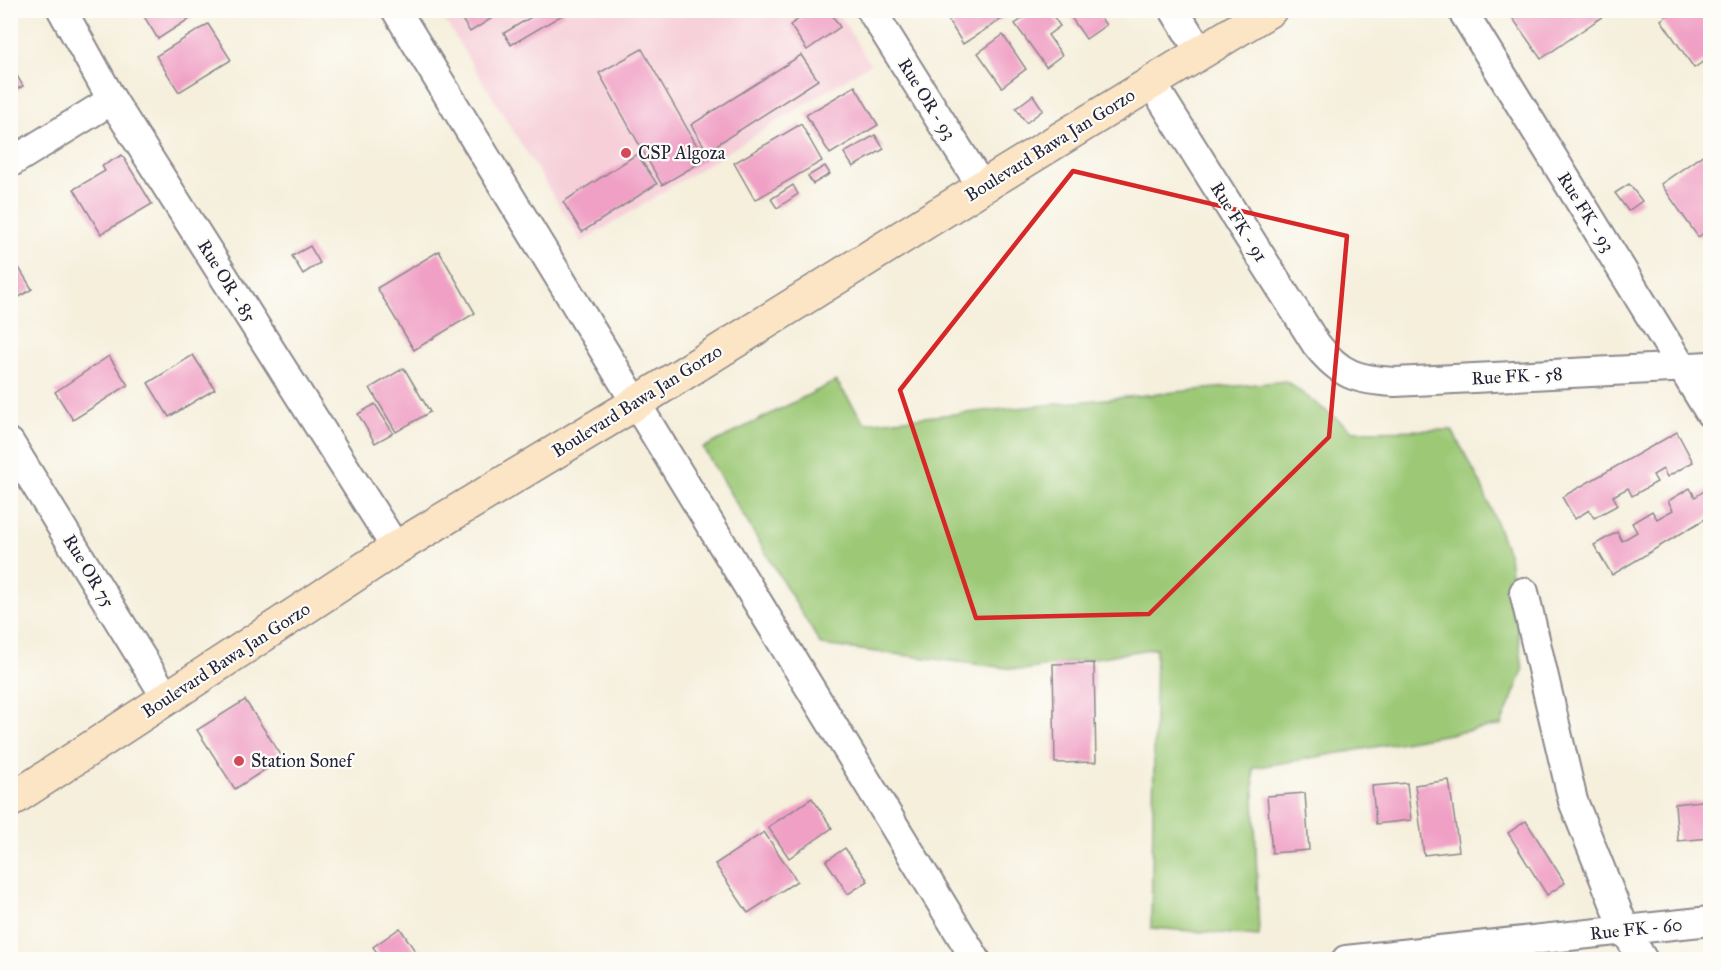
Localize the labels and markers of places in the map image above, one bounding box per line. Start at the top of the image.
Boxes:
place label: CSP Algoza [638,142,726,165]
marker: CSP Algoza [619,146,633,160]
place label: Station Sonef [251,750,355,772]
marker: Station Sonef [232,754,246,768]

